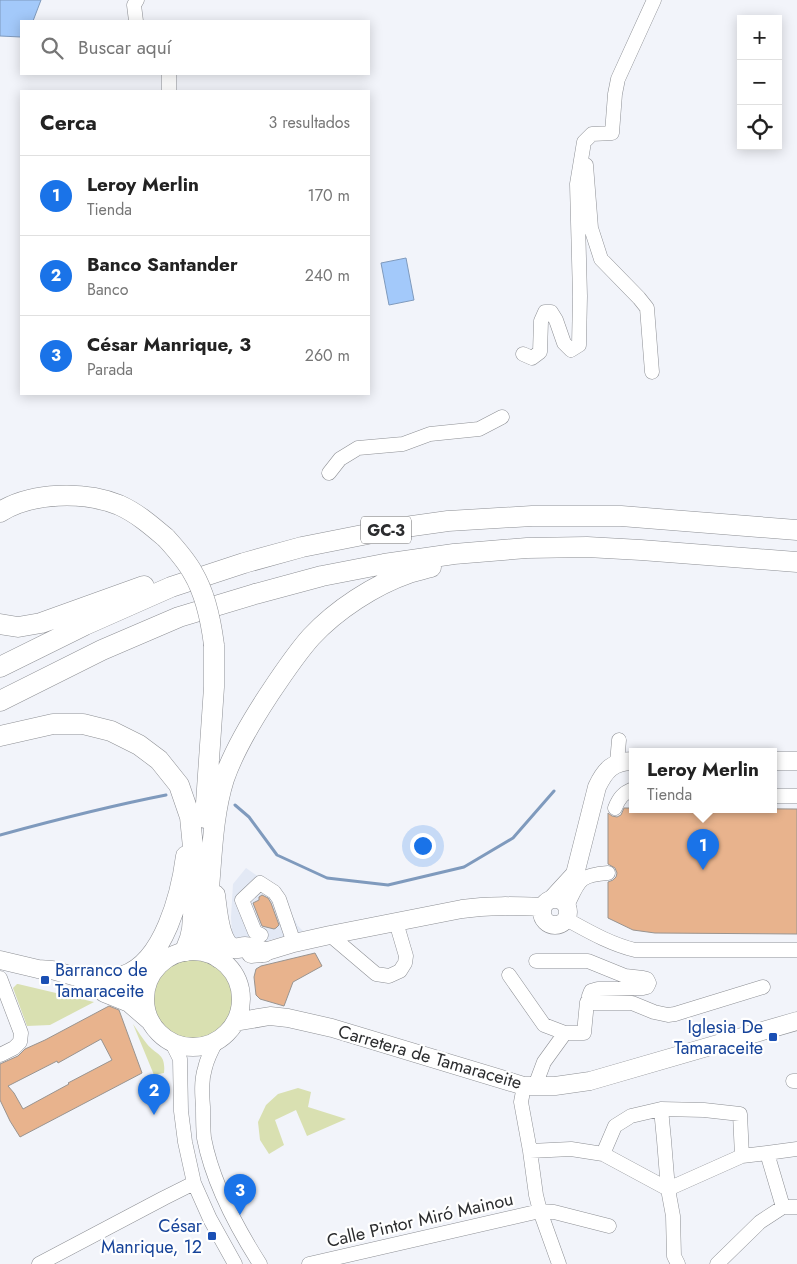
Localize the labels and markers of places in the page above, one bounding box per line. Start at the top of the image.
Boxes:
pin: 1 [687,829,719,870]
place label: Barranco de Tamaraceite [55,957,148,1004]
marker: Barranco de Tamaraceite [39,974,51,986]
place label: Iglesia De Tamaraceite [674,1014,763,1061]
marker: Iglesia De Tamaraceite [767,1031,779,1043]
pin: 2 [138,1074,170,1115]
pin: 3 [224,1174,256,1215]
place label: César Manrique, 12 [101,1213,203,1260]
marker: César Manrique, 12 [206,1230,218,1242]

